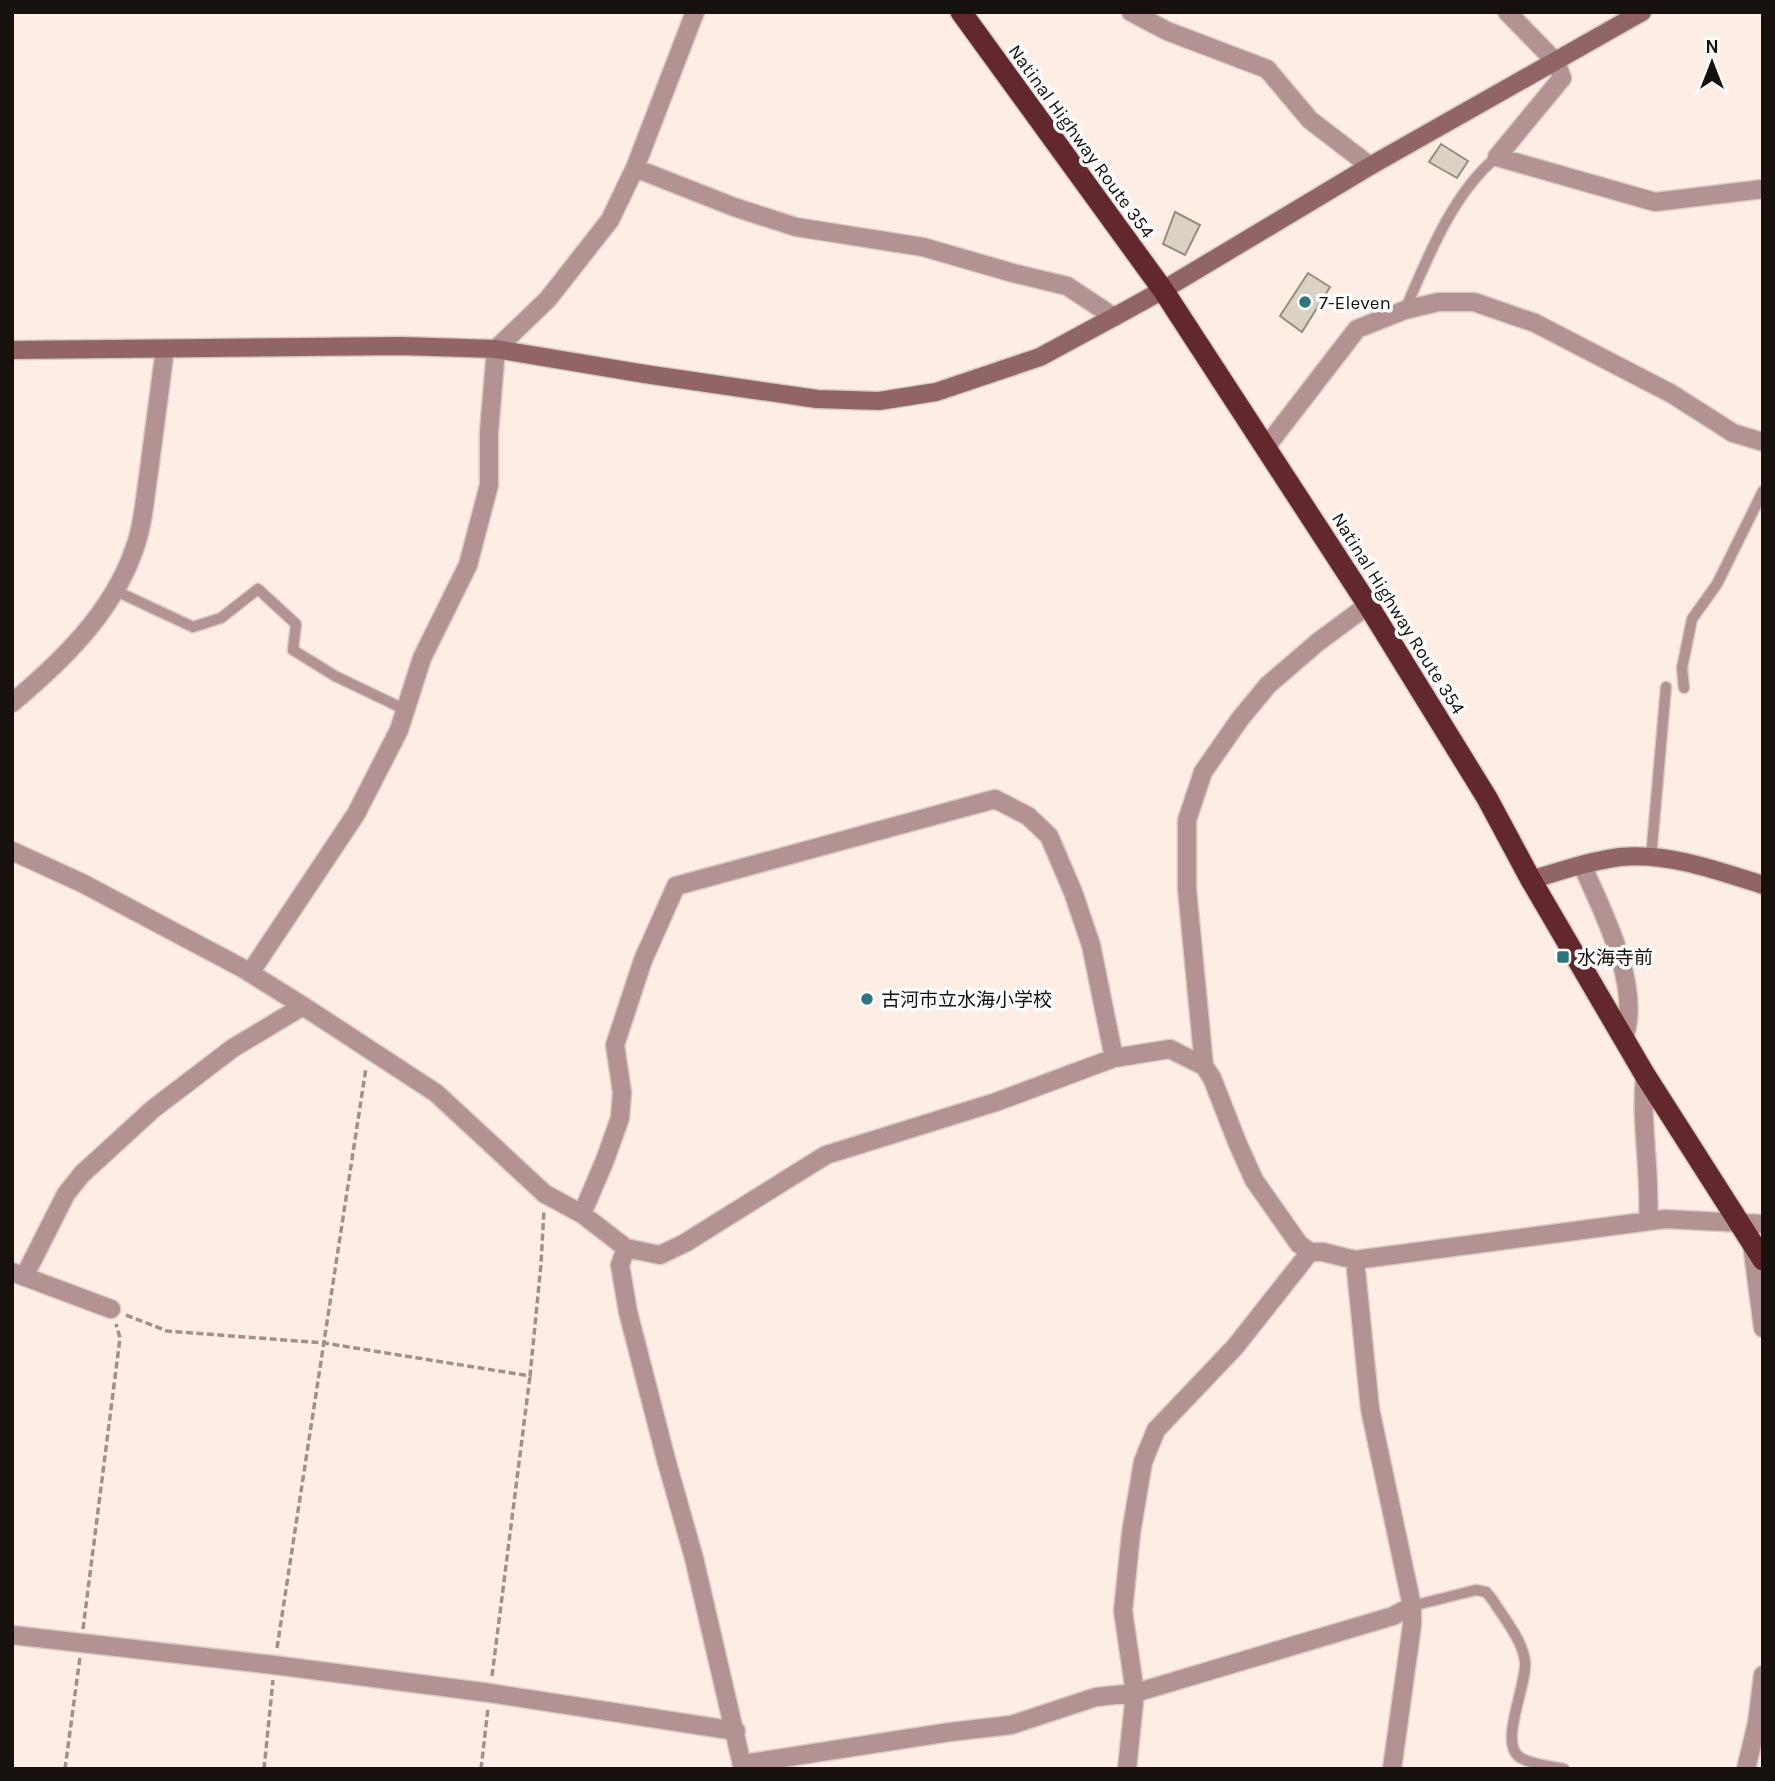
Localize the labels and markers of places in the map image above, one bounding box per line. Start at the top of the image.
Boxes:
place label: 7-Eleven [1319,292,1391,314]
marker: 7-Eleven [1297,294,1313,310]
place label: 水海寺前 [1577,947,1653,969]
marker: 水海寺前 [1555,949,1571,965]
place label: 古河市立水海小学校 [881,989,1052,1011]
marker: 古河市立水海小学校 [859,991,875,1007]

